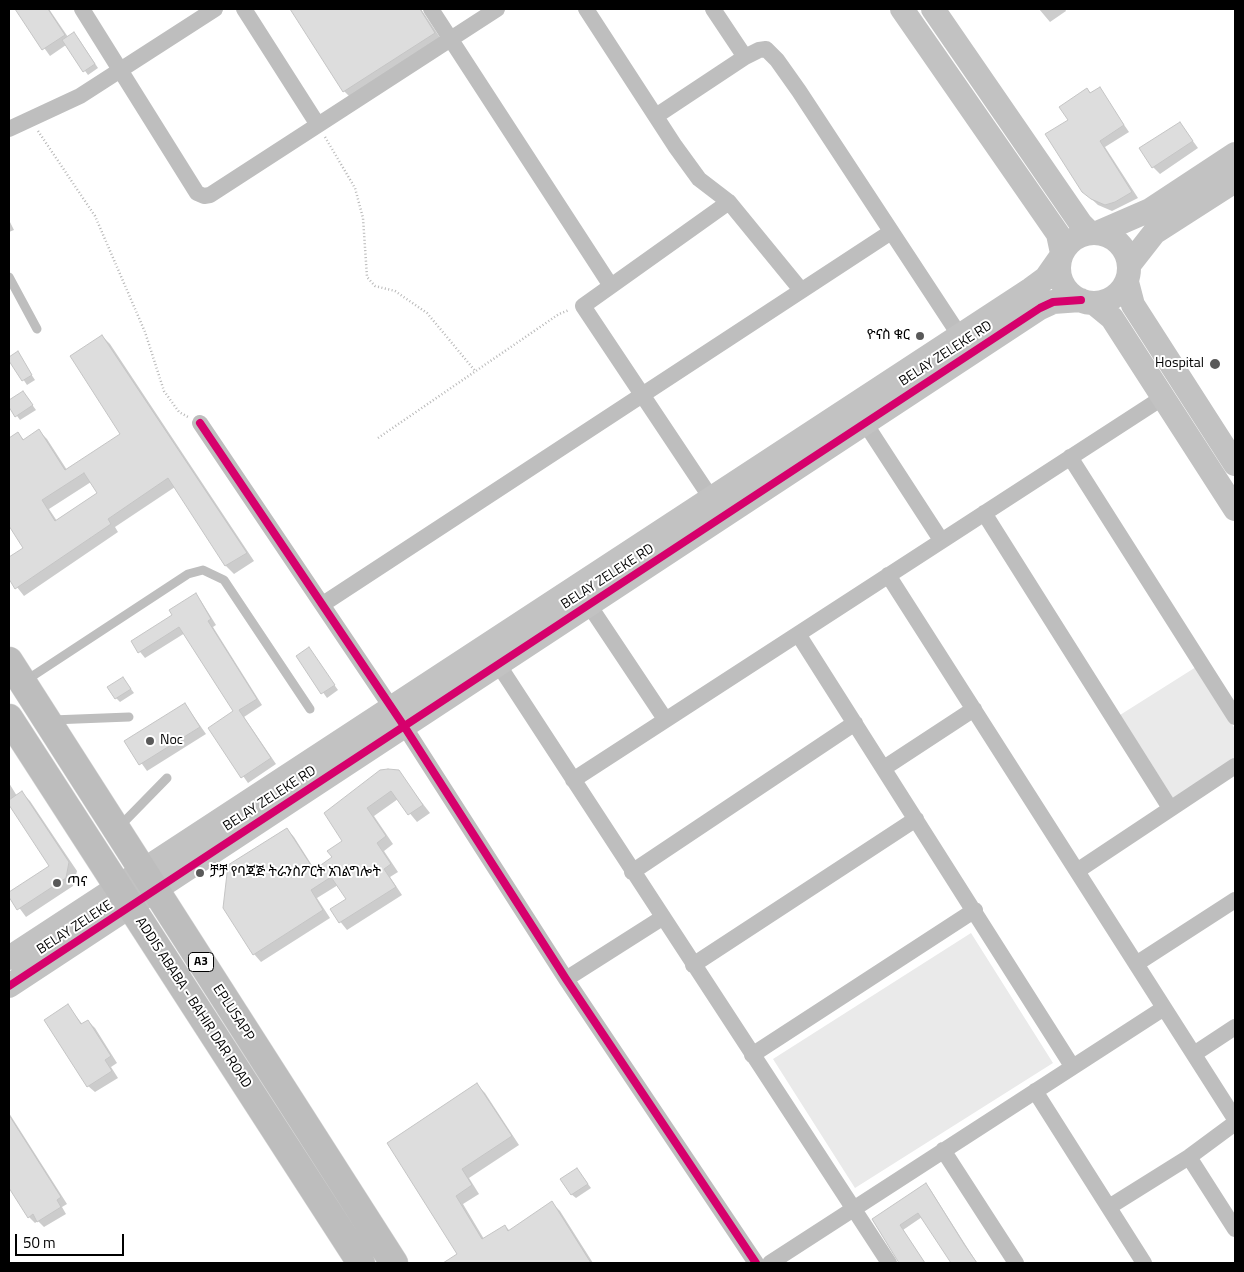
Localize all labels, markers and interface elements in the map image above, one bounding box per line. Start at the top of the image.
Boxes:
street label: BELAY ZELEKE RD [896,318,996,390]
place label: ዮናስ ቁር [867,328,910,344]
marker: ዮናስ ቁር [914,330,926,342]
place label: Hospital [1155,356,1204,372]
marker: Hospital [1208,357,1222,371]
street label: BELAY ZELEKE RD [558,541,658,613]
place label: Noc [160,733,183,749]
marker: Noc [144,735,156,747]
street label: BELAY ZELEKE RD [220,763,320,835]
place label: ቻቻ የባጃጅ ትራንስፖርት አገልግሎት [210,865,381,881]
marker: ቻቻ የባጃጅ ትራንስፖርት አገልግሎት [194,867,206,879]
place label: ጣና [67,875,88,891]
marker: ጣና [51,877,63,889]
street label: BELAY ZELEKE [34,897,116,959]
street label: ADDIS ABABA - BAHIR DAR ROAD [131,914,255,1092]
road number: A3 [188,952,214,972]
street label: EPLUSAPP [209,982,257,1044]
scale bar [18,1224,126,1256]
text: 50 m [23,1231,56,1254]

